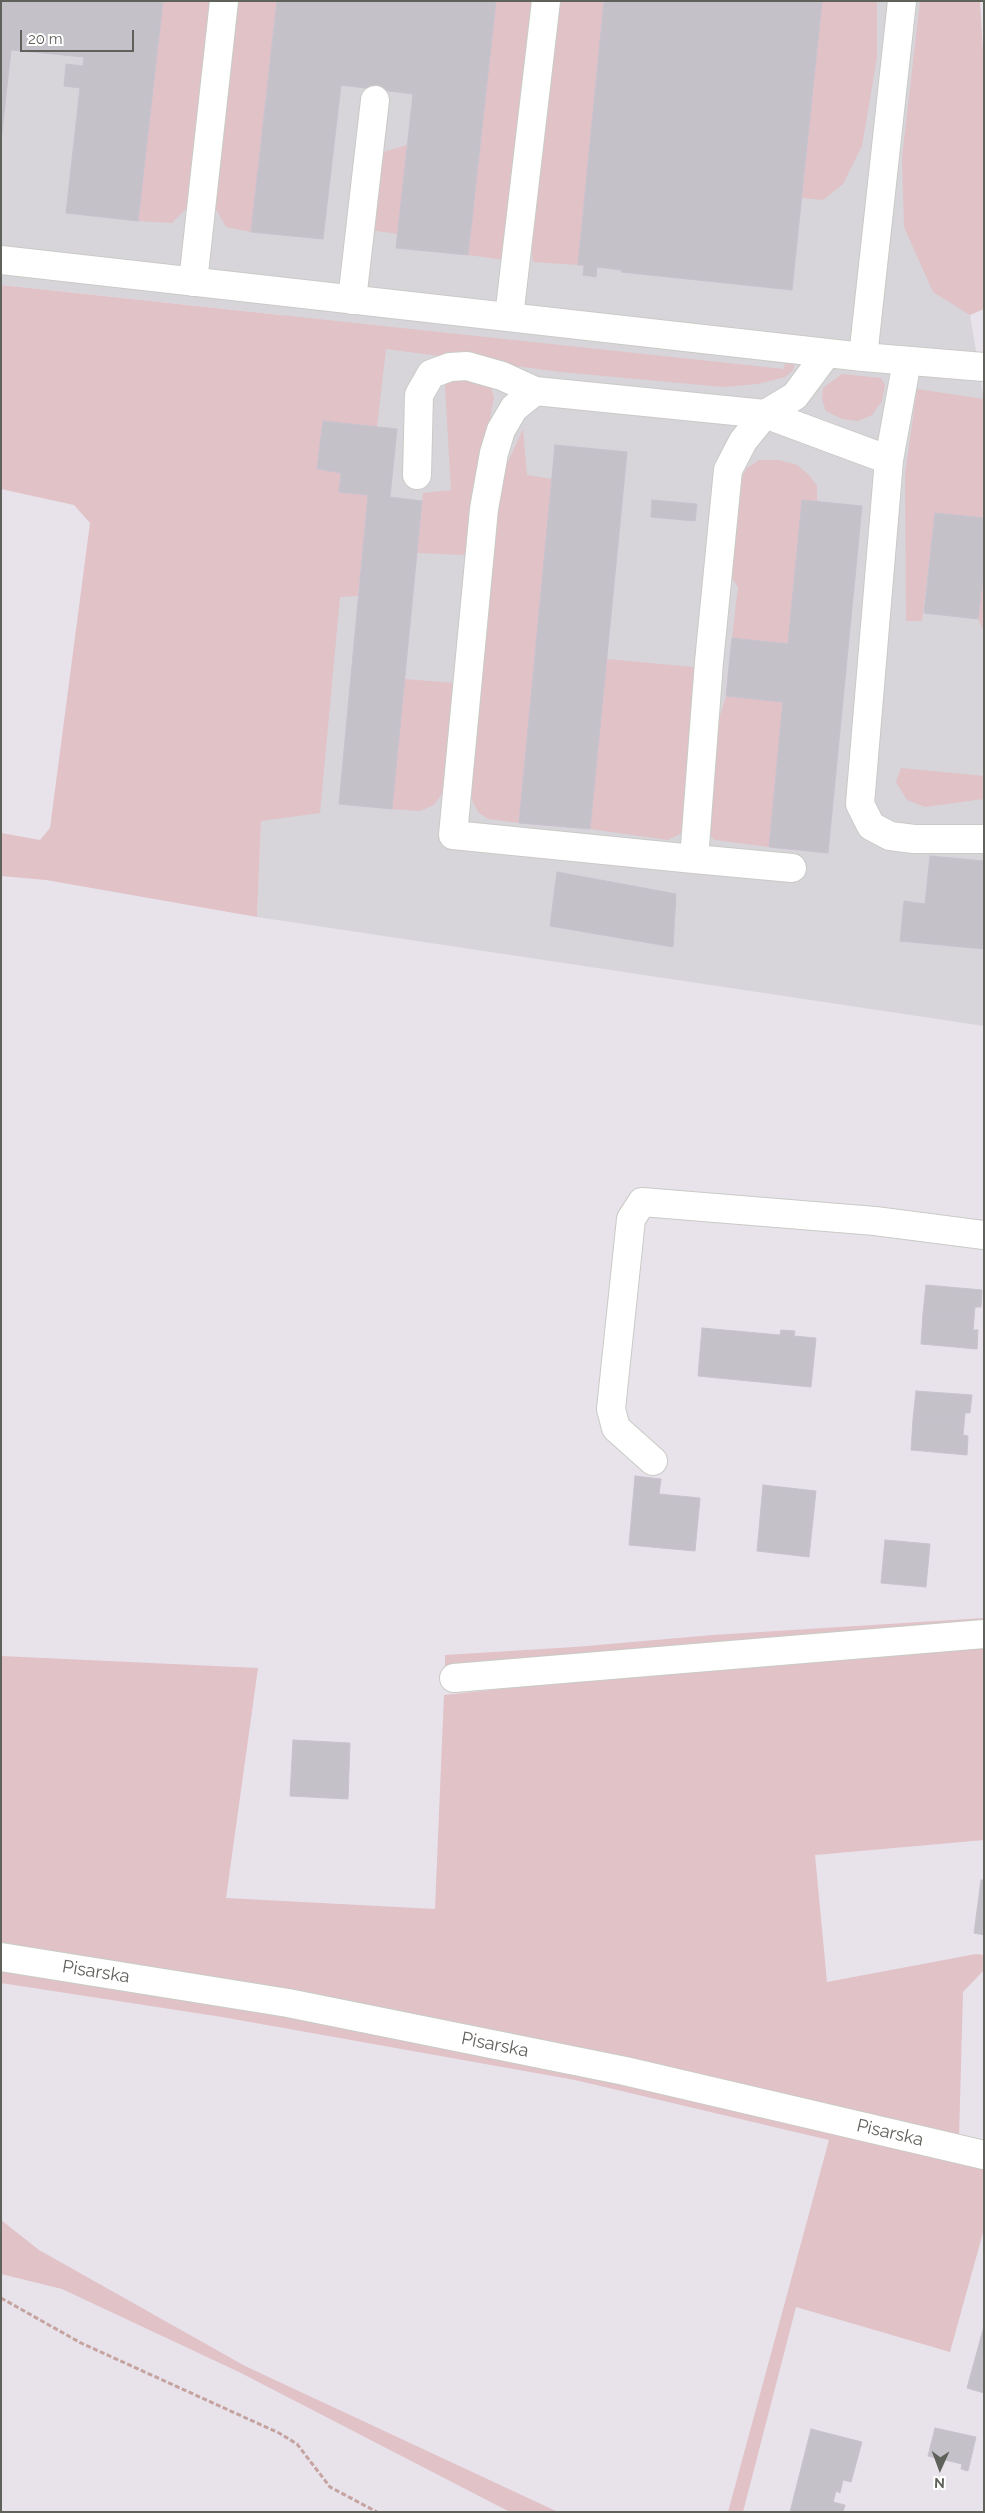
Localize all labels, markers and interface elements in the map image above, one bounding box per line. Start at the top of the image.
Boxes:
scale bar [22,20,136,52]
text: 20 m [28,30,63,48]
street label: Pisarska [61,1956,131,1988]
street label: Pisarska [460,2028,530,2062]
street label: Pisarska [854,2115,926,2151]
north arrow [915,2443,965,2493]
text: N [934,2475,945,2491]

